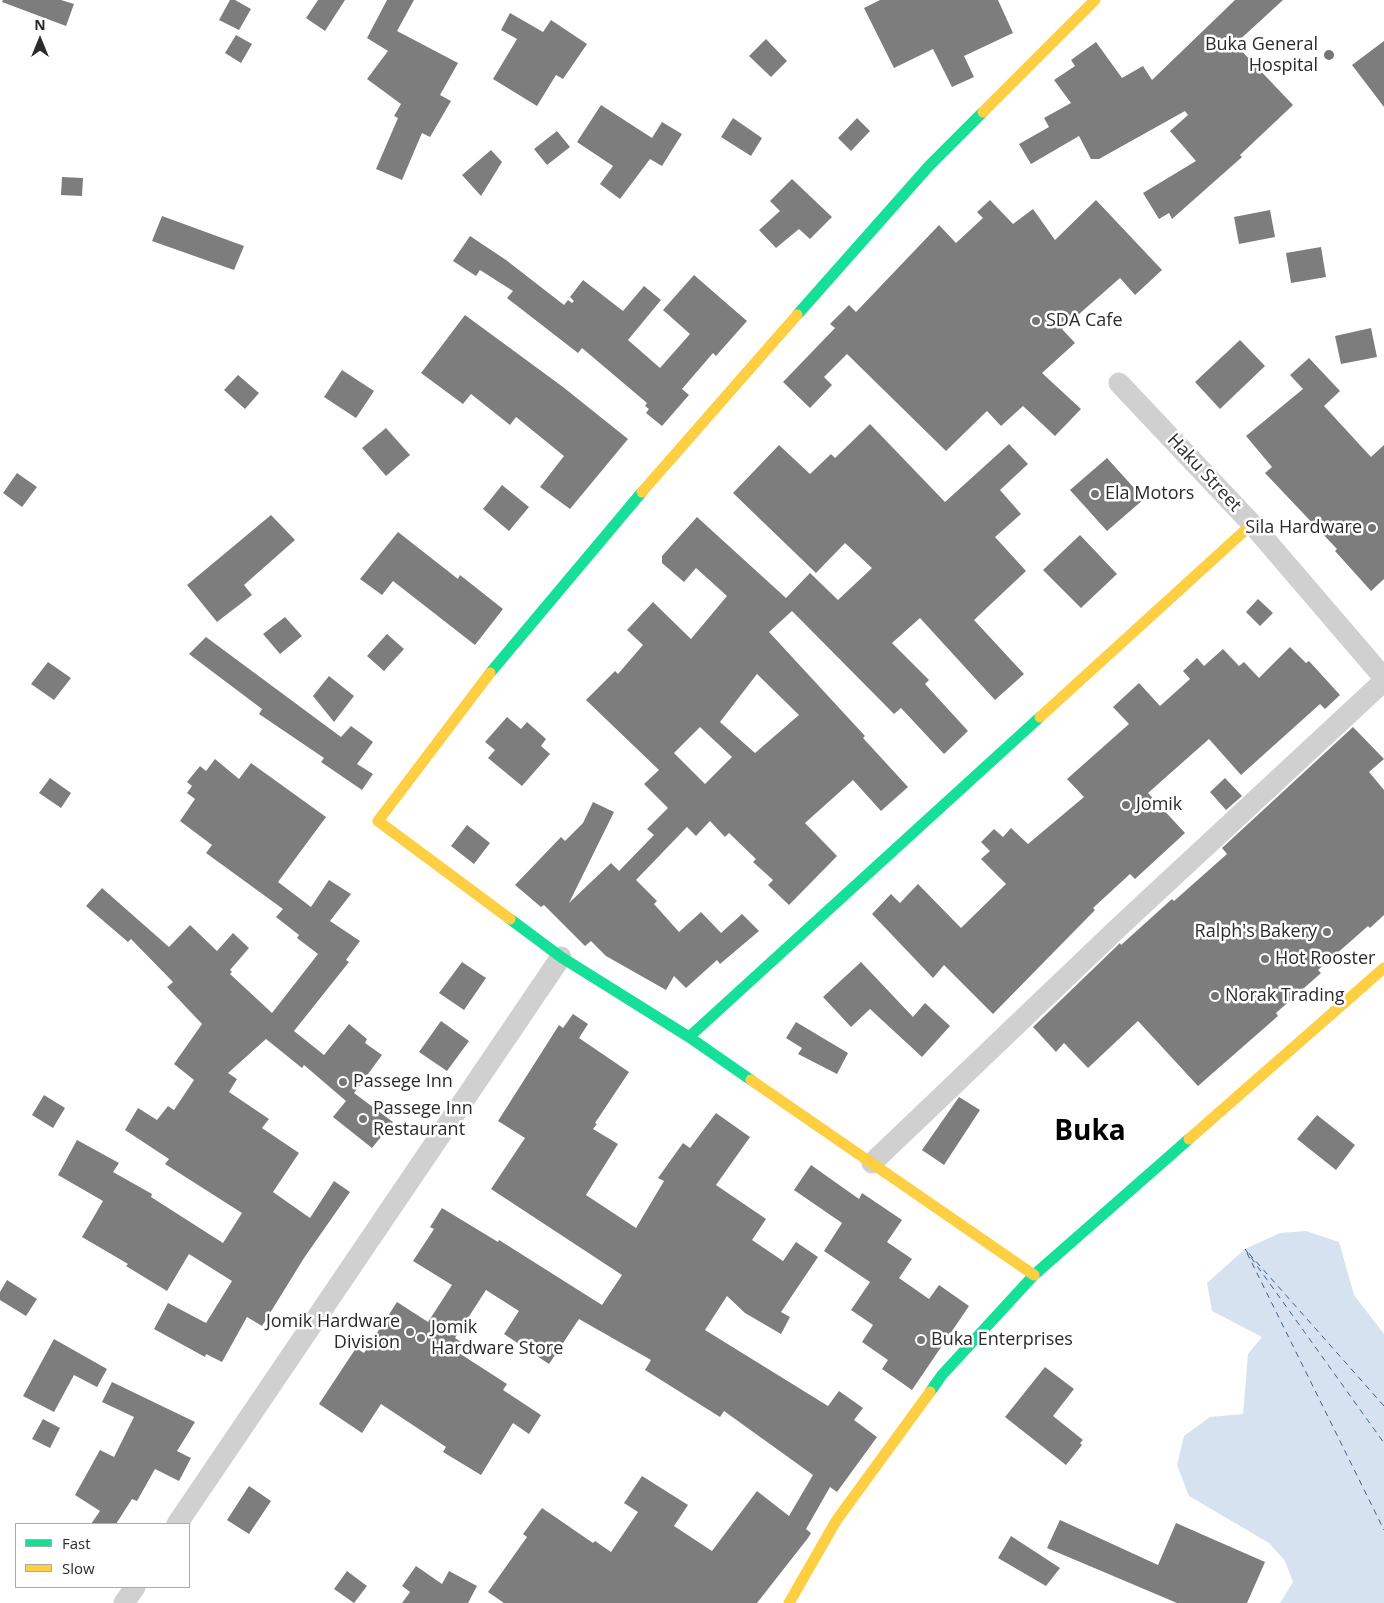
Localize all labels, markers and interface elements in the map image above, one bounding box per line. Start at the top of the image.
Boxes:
north arrow [15,15,65,65]
text: N [34,15,46,34]
place label: Buka General Hospital [1205,34,1318,76]
marker: Buka General Hospital [1322,48,1336,62]
place label: SDA Cafe [1046,310,1122,332]
marker: SDA Cafe [1030,315,1042,327]
street label: Haku Street [1162,430,1246,516]
place label: Ela Motors [1105,483,1194,505]
marker: Ela Motors [1089,488,1101,500]
place label: Sila Hardware [1245,517,1362,539]
marker: Sila Hardware [1366,522,1378,534]
place label: Jomik [1136,794,1182,816]
marker: Jomik [1120,799,1132,811]
place label: Ralph's Bakery [1195,921,1317,943]
marker: Ralph's Bakery [1321,926,1333,938]
place label: Hot Rooster [1275,948,1375,970]
marker: Hot Rooster [1259,953,1271,965]
place label: Norak Trading [1225,985,1345,1007]
marker: Norak Trading [1209,990,1221,1002]
place label: Passege Inn [353,1071,453,1093]
marker: Passege Inn [337,1076,349,1088]
place label: Passege Inn Restaurant [373,1098,473,1140]
marker: Passege Inn Restaurant [357,1113,369,1125]
district label: Buka [1054,1115,1126,1149]
place label: Jomik Hardware Division [266,1311,400,1354]
place label: Jomik Hardware Store [431,1317,563,1360]
marker: Jomik Hardware Division [404,1326,416,1338]
place label: Buka Enterprises [931,1329,1073,1351]
marker: Jomik Hardware Store [415,1332,427,1344]
marker: Buka Enterprises [915,1334,927,1346]
legend [15,1523,190,1588]
text: Fast [62,1533,91,1553]
text: Slow [62,1558,95,1578]

